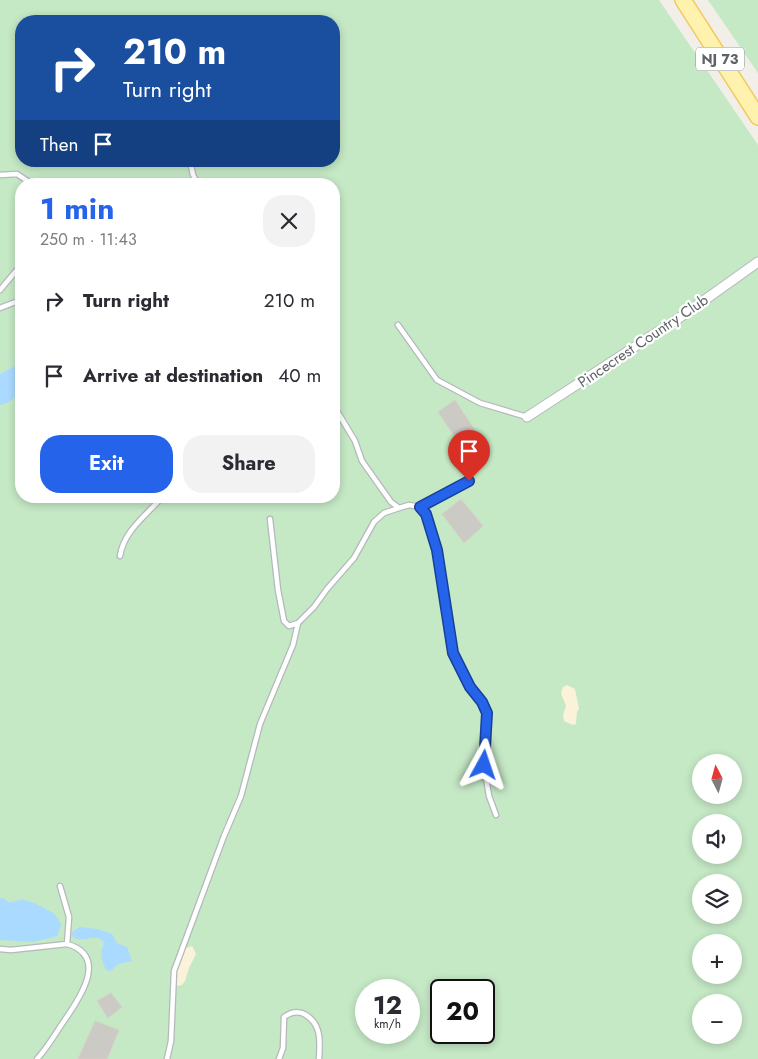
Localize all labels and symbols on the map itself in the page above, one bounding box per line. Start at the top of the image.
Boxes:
road number: NJ 73 [696,48,744,70]
street label: Pincecrest Country Club [573,289,713,393]
pin [448,430,490,481]
position arrow [457,738,509,790]
north arrow [692,754,742,804]
speed limit sign: 20 [430,979,495,1044]

